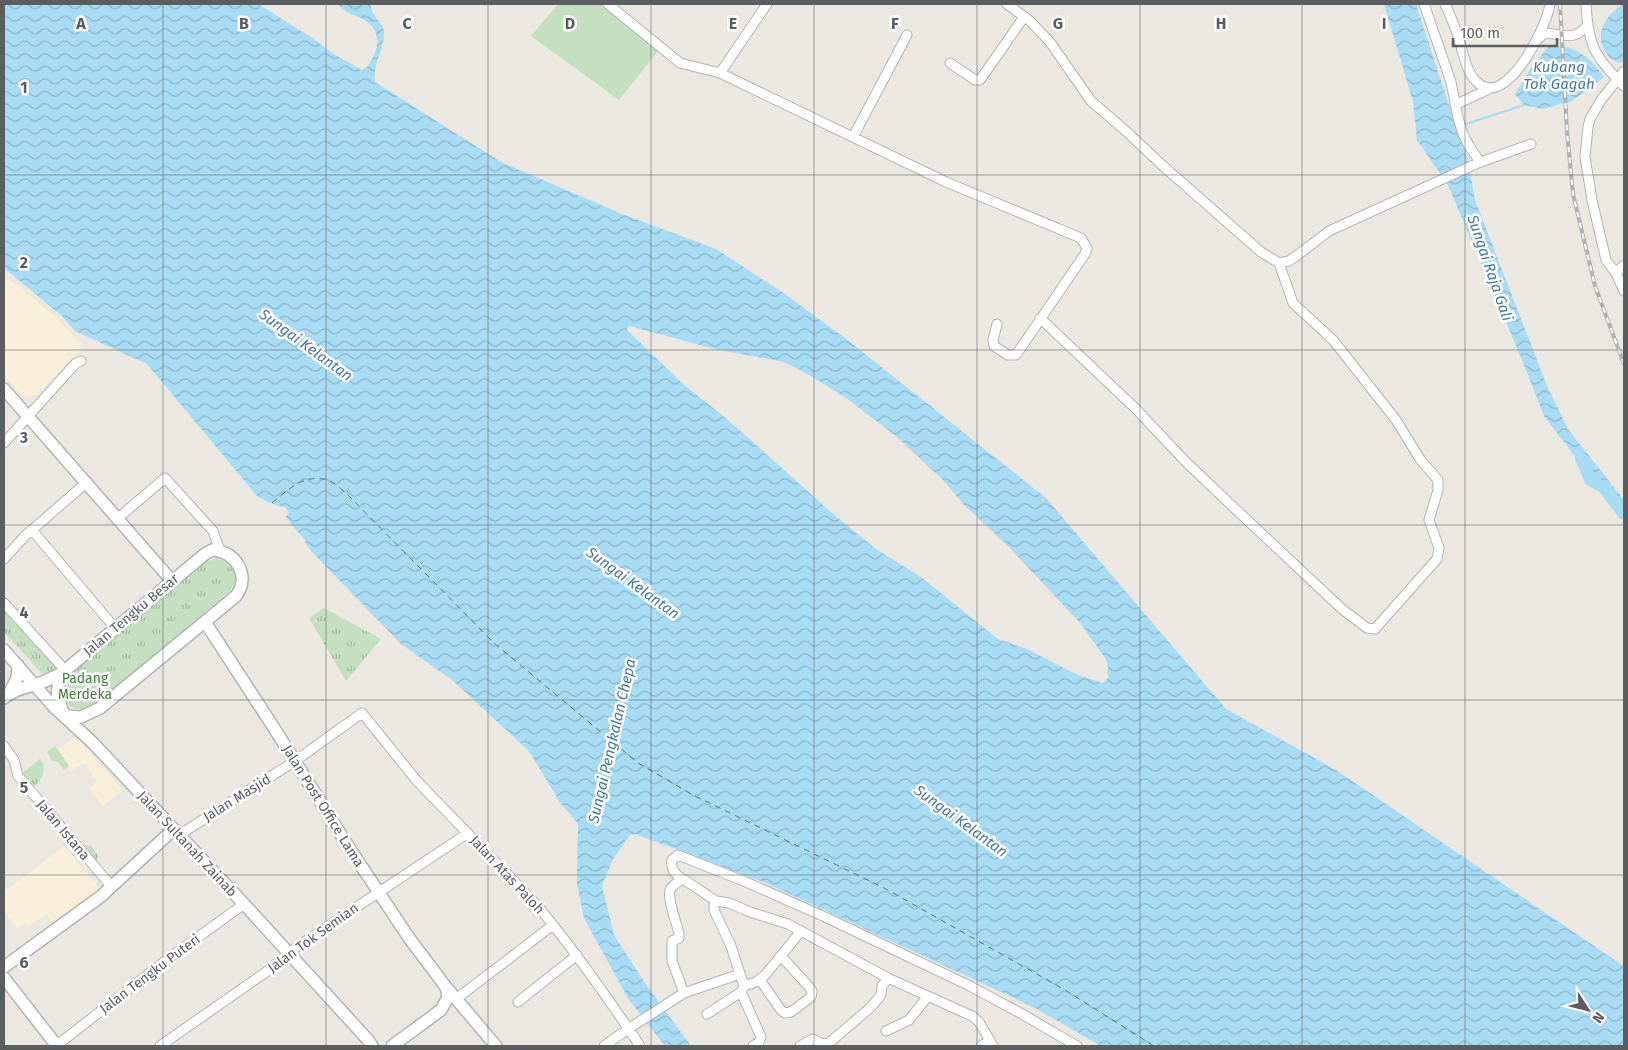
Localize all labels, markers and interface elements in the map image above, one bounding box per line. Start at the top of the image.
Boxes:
text: A [75,14,86,33]
text: B [239,14,249,33]
text: C [402,14,412,33]
text: D [565,14,575,33]
text: E [729,14,737,33]
text: F [891,14,899,33]
text: G [1053,14,1063,33]
text: H [1216,14,1226,33]
text: I [1382,14,1386,33]
scale bar [1453,15,1557,47]
text: 100 m [1460,24,1500,42]
water label: Kubang Tok Gagah [1523,58,1595,93]
text: 1 [20,78,28,97]
water label: Sungai Raja Gali [1463,212,1517,323]
text: 2 [20,253,28,272]
water label: Sungai Kelantan [255,305,356,385]
text: 3 [19,428,28,447]
water label: Sungai Kelantan [582,543,683,623]
street label: Jalan Tengku Besar [80,570,183,660]
text: 4 [19,603,29,622]
water label: Sungai Pengkalan Chepa [584,657,640,826]
park label: Padang Merdeka [58,670,112,703]
street label: Jalan Post Office Lama [278,742,368,870]
street label: Jalan Masjid [200,771,274,825]
text: 5 [20,778,29,797]
water label: Sungai Kelantan [910,781,1011,861]
street label: Jalan Sultanah Zainab [134,788,240,900]
street label: Jalan Istana [33,796,93,864]
street label: Jalan Atas Paloh [466,832,548,918]
street label: Jalan Tok Semian [264,899,362,977]
street label: Jalan Tengku Puteri [96,931,204,1017]
text: 6 [19,953,29,972]
north arrow [1563,985,1613,1035]
text: N [1589,1009,1608,1026]

